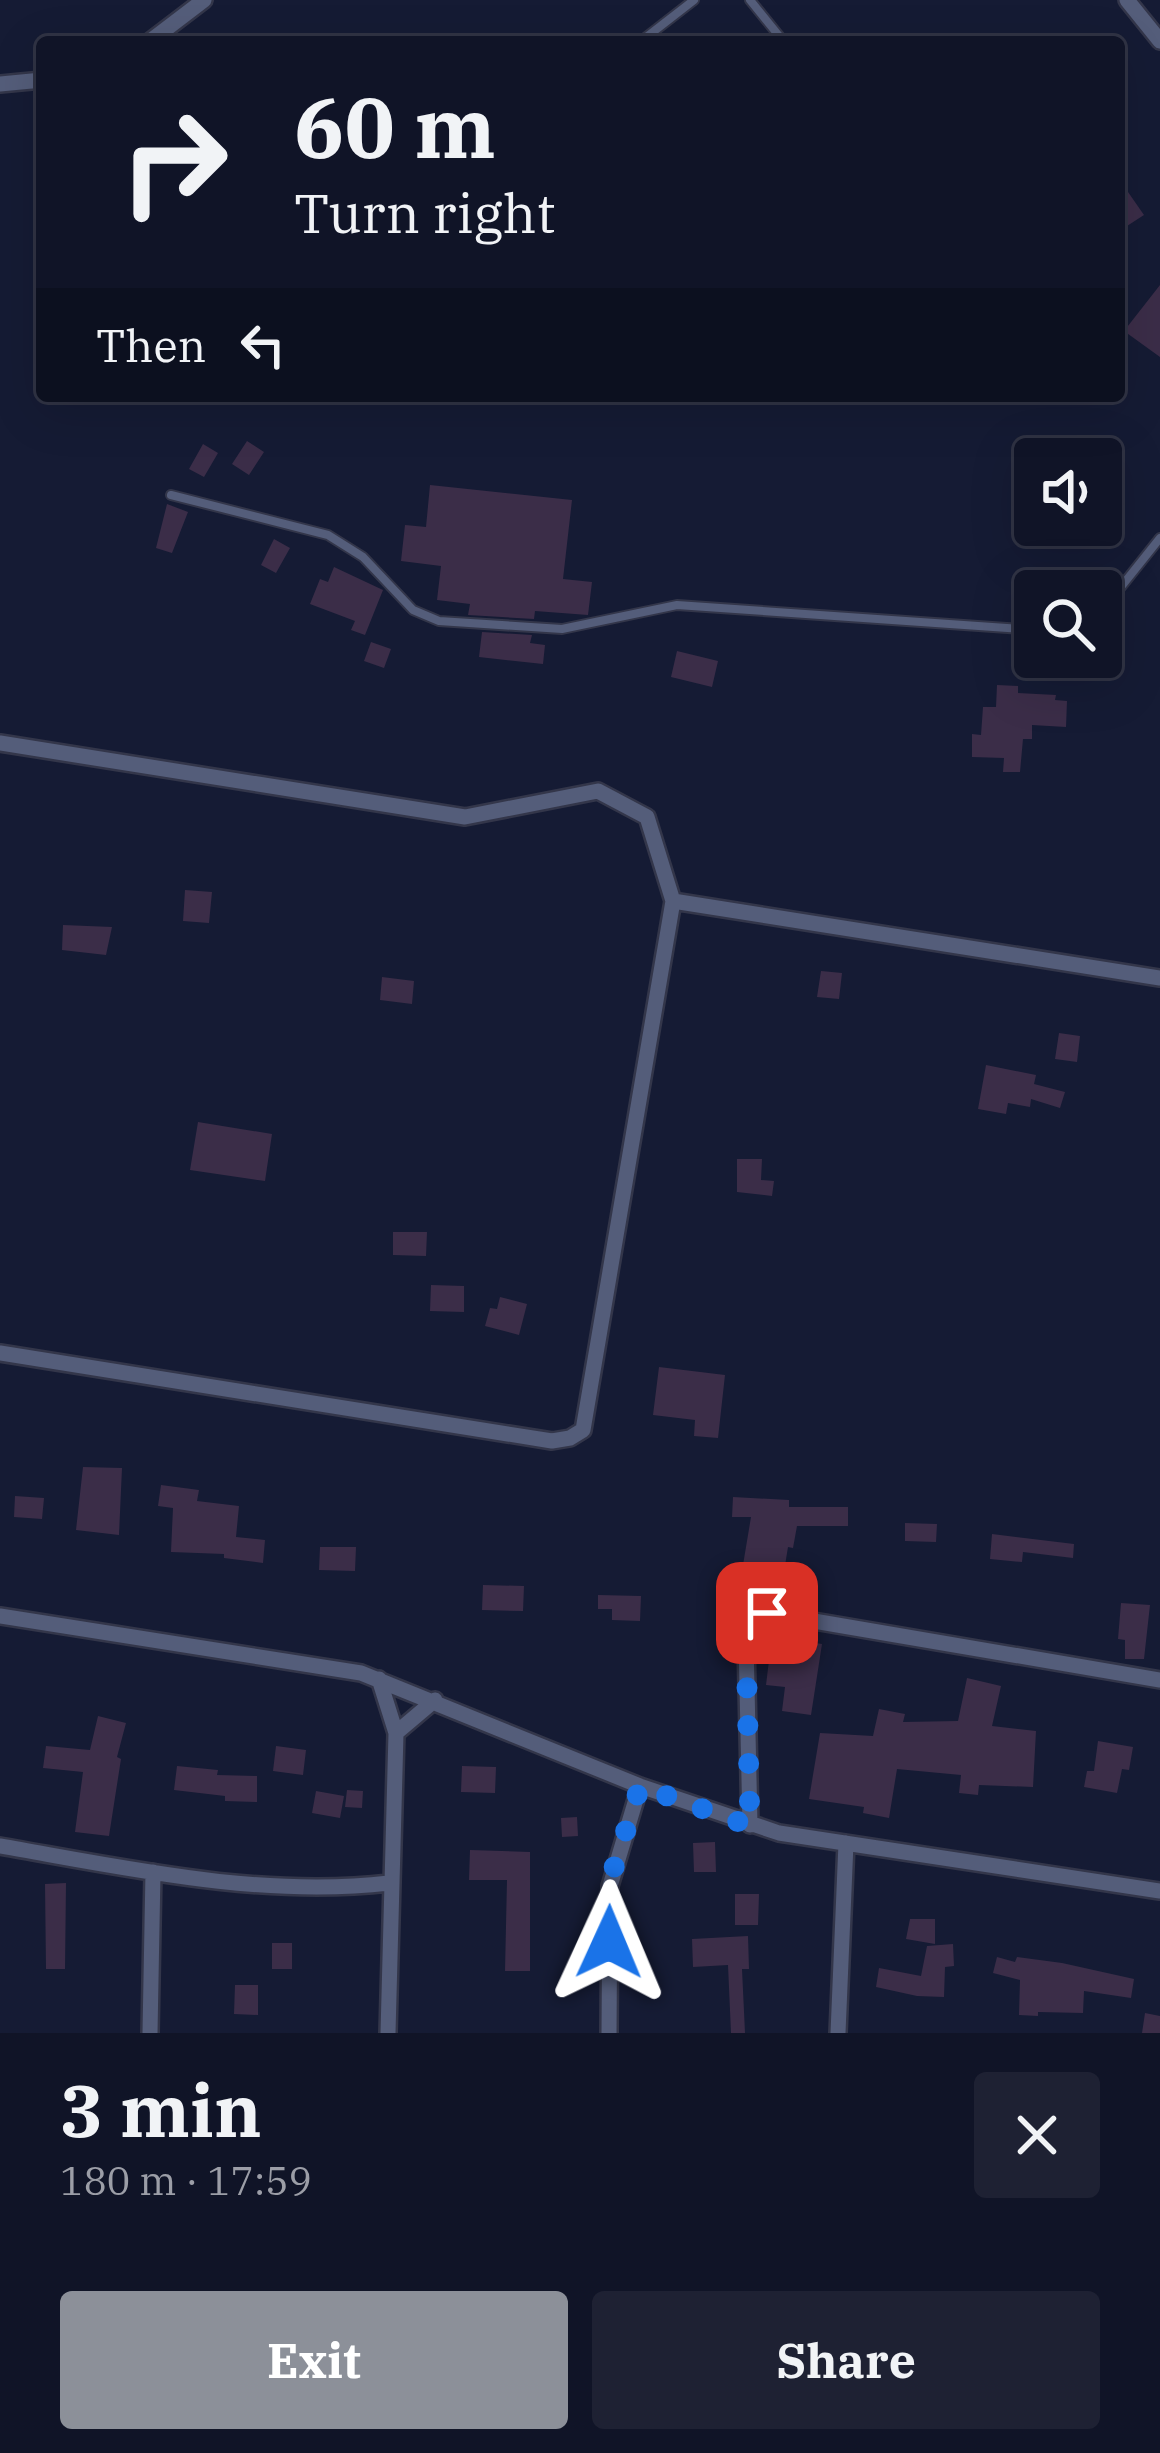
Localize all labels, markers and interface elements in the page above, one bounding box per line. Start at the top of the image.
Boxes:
text: 60 m [294,72,496,181]
icon: right [96,84,252,240]
text: Turn right [294,178,556,248]
icon: left [230,312,296,378]
text: Then [96,316,206,374]
map controls [1014,438,1122,678]
button: sound [1014,438,1122,546]
button: search [1014,570,1122,678]
pin [716,1562,818,1664]
icon: arrive [734,1580,800,1646]
position arrow [546,1879,672,2005]
text: 3 min [60,2063,262,2157]
button: close [974,2072,1100,2198]
text: 180 m · 17:59 [60,2155,312,2206]
button: Exit [60,2291,568,2429]
button: Share [592,2291,1100,2429]

